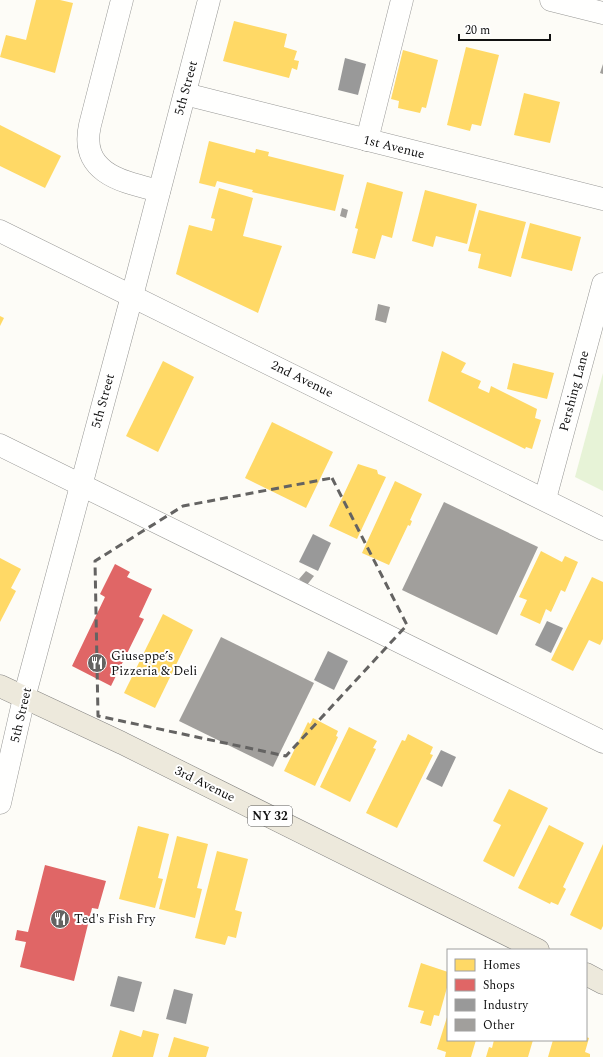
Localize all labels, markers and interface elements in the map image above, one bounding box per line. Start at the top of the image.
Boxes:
scale bar [459,16,550,42]
text: 20 m [465,21,490,40]
street label: 5th Street [169,58,203,118]
street label: 1st Avenue [361,130,427,164]
street label: Pershing Lane [554,348,594,434]
street label: 2nd Avenue [267,355,337,403]
street label: 5th Street [86,371,120,431]
place label: Giuseppe’s Pizzeria & Deli [111,646,197,681]
restaurant icon: Giuseppe’s Pizzeria & Deli [86,652,108,674]
street label: 5th Street [5,685,37,745]
street label: 3rd Avenue [171,761,239,807]
road number: NY 32 [248,806,292,826]
restaurant icon: Ted's Fish Fry [49,908,71,930]
place label: Ted's Fish Fry [74,909,156,929]
legend [447,949,587,1041]
text: Homes [483,956,521,975]
text: Shops [483,976,515,995]
text: Industry [483,996,529,1015]
text: Other [483,1016,515,1035]

